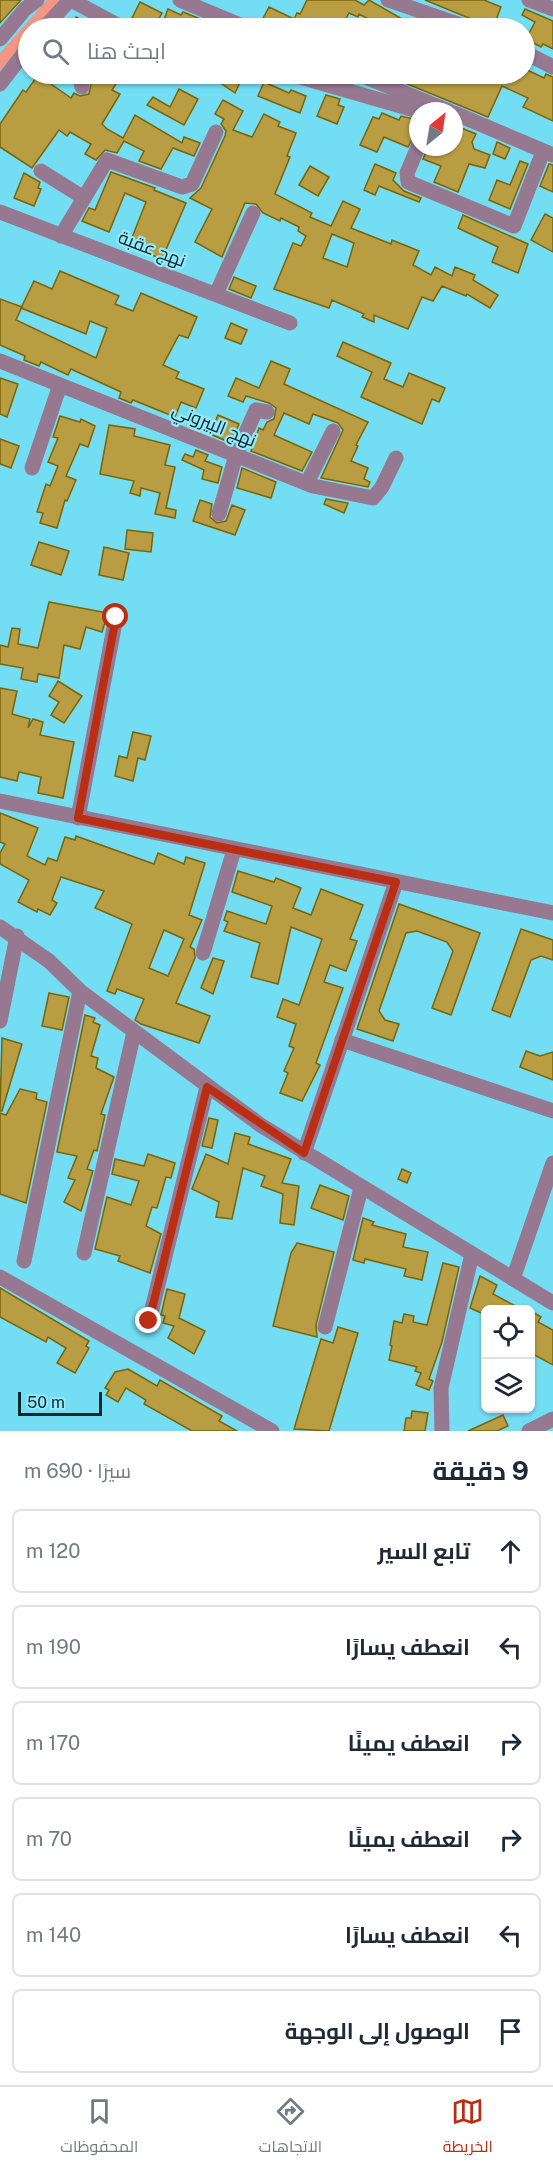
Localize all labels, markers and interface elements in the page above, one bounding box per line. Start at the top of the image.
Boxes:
search box [18,18,535,84]
icon: search [39,35,72,68]
text: ابحث هنا [87,38,166,64]
north arrow [409,102,463,156]
street label: نهج عقبة [115,226,189,273]
street label: نهج البيروني [168,398,259,455]
route start [102,603,128,629]
map controls [481,1305,535,1413]
button: locate [481,1305,535,1359]
route end [135,1307,161,1333]
button: layers [481,1359,535,1413]
scale bar [18,1389,102,1416]
text: 50 m [27,1393,65,1412]
text: 9 دقيقة [432,1455,529,1486]
text: سيرًا · 690 m [24,1459,131,1483]
icon: ahead [494,1535,527,1568]
text: تابع السير [378,1538,470,1564]
text: 120 m [26,1539,81,1563]
icon: left [494,1631,527,1664]
text: انعطف يسارًا [345,1634,470,1660]
text: 190 m [26,1635,81,1659]
icon: right [494,1727,527,1760]
text: انعطف يمينًا [348,1730,470,1756]
text: 170 m [26,1731,80,1755]
icon: right [494,1823,527,1856]
text: انعطف يمينًا [348,1826,470,1852]
text: 70 m [26,1827,72,1851]
icon: left [494,1919,527,1952]
text: انعطف يسارًا [345,1922,470,1948]
text: 140 m [26,1923,81,1947]
icon: arrive [494,2015,527,2048]
text: الوصول إلى الوجهة [285,2018,470,2044]
tab: المحفوظات [60,2095,138,2161]
tab: الاتجاهات [259,2095,322,2161]
tab: الخريطة [443,2095,493,2161]

